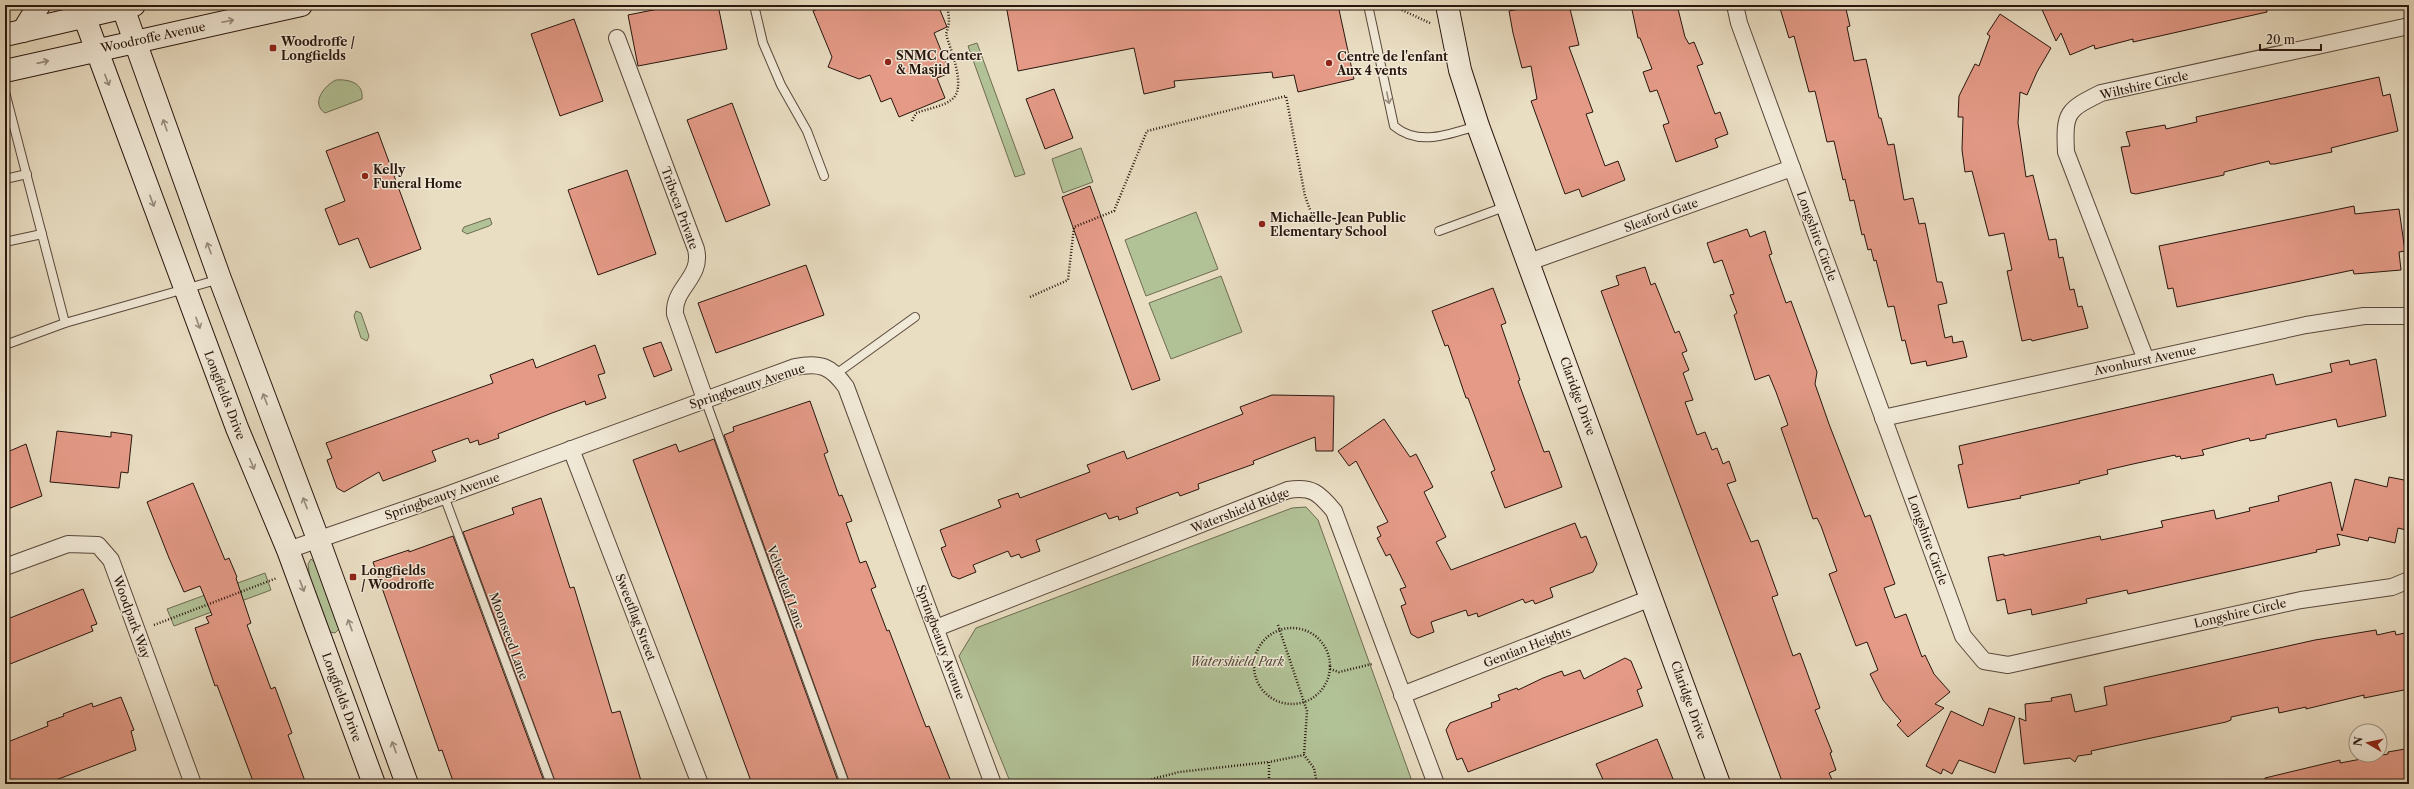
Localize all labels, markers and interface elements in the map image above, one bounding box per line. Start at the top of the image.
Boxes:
one-way arrow [221,16,234,24]
street label: Woodroffe Avenue [98,19,207,56]
scale bar [2260,26,2321,52]
text: 20 m [2266,32,2295,47]
place label: Woodroffe / Longfields [280,34,355,63]
marker: Woodroffe / Longfields [268,43,278,53]
place label: SNMC Center & Masjid [896,48,982,77]
place label: Centre de l'enfant Aux 4 vents [1336,49,1448,78]
marker: SNMC Center & Masjid [883,57,893,67]
one-way arrow [36,58,49,66]
marker: Centre de l'enfant Aux 4 vents [1324,58,1334,68]
street label: Wiltshire Circle [2097,67,2190,103]
one-way arrow [104,73,111,86]
one-way arrow [1385,91,1393,104]
one-way arrow [161,120,169,132]
place label: Kelly Funeral Home [373,162,462,191]
street label: Tribeca Private [658,165,702,251]
marker: Kelly Funeral Home [360,171,370,181]
street label: Longshire Circle [1794,189,1840,283]
one-way arrow [149,195,157,207]
street label: Sleaford Gate [1622,195,1700,235]
place label: Michaëlle-Jean Public Elementary School [1270,210,1406,239]
marker: Michaëlle-Jean Public Elementary School [1257,219,1267,229]
one-way arrow [204,242,212,254]
one-way arrow [194,317,202,329]
street label: Avonhurst Avenue [2092,342,2198,378]
street label: Longfields Drive [201,349,249,442]
street label: Claridge Drive [1557,355,1599,438]
street label: Springbeauty Avenue [687,360,807,412]
one-way arrow [261,394,269,406]
one-way arrow [249,457,256,469]
street label: Springbeauty Avenue [383,469,502,523]
street label: Watershield Ridge [1188,484,1292,536]
street label: Longshire Circle [1905,493,1951,587]
one-way arrow [300,498,308,510]
street label: Velvetleaf Lane [764,542,808,631]
place label: Longfields / Woodroffe [361,563,434,592]
street label: Sweetflag Street [613,571,660,663]
marker: Longfields / Woodroffe [348,572,358,582]
street label: Woodpark Way [110,573,154,661]
one-way arrow [298,580,306,592]
street label: Springbeauty Avenue [913,583,969,702]
street label: Moonseed Lane [486,590,532,682]
street label: Longshire Circle [2192,595,2288,631]
one-way arrow [345,620,353,632]
street label: Gentian Heights [1481,623,1573,671]
street label: Longfields Drive [319,650,365,744]
park label: Watershield Park [1190,654,1285,669]
street label: Claridge Drive [1668,659,1710,742]
north arrow [2348,723,2388,763]
text: N [2350,735,2366,747]
one-way arrow [389,742,397,754]

